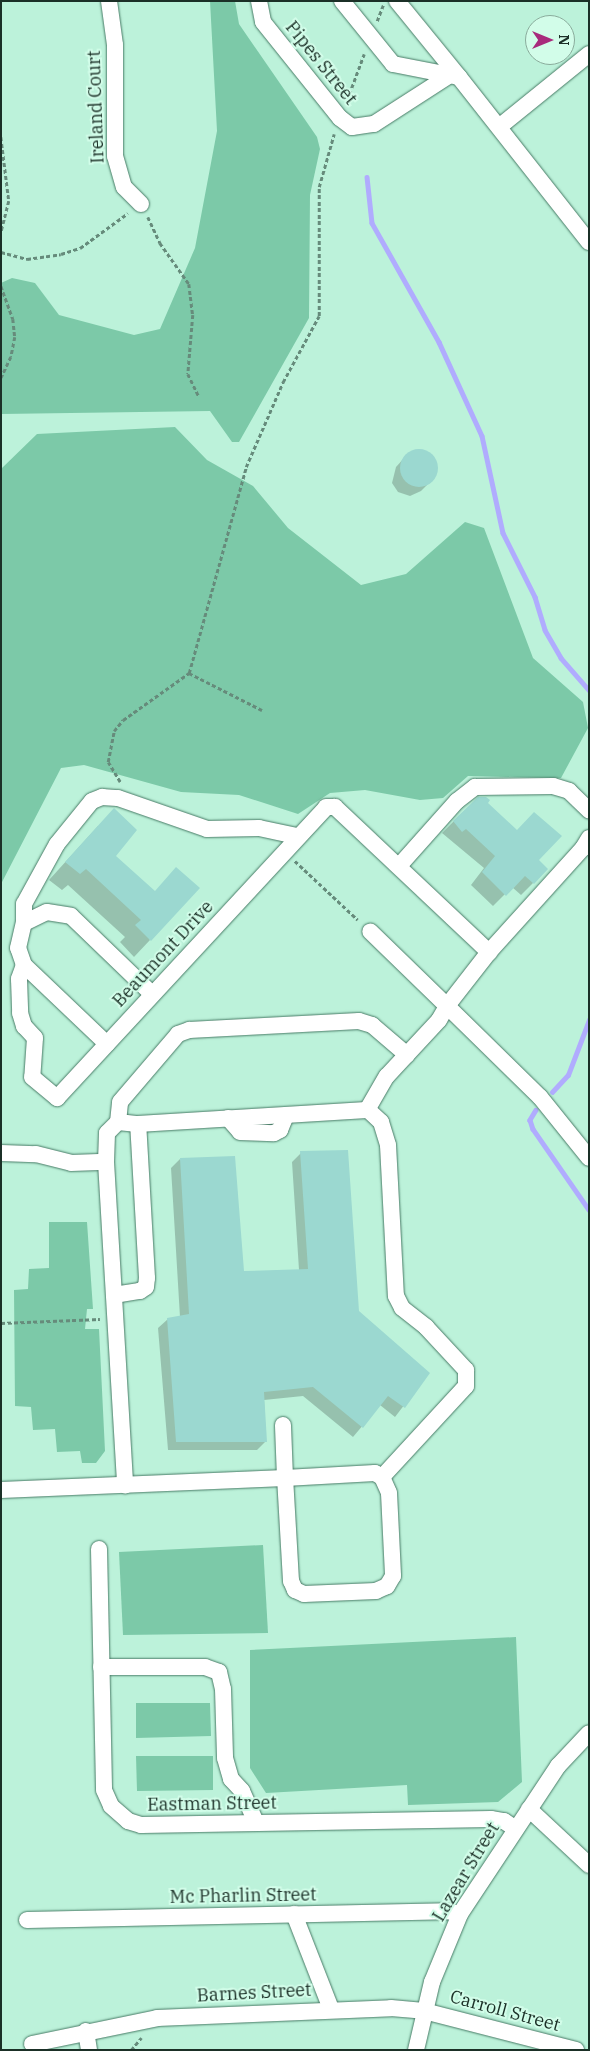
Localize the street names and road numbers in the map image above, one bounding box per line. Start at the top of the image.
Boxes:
street label: Pipes Street [281,17,361,109]
street label: Ireland Court [83,50,109,164]
street label: Beaumont Drive [108,896,218,1012]
street label: Eastman Street [147,1792,277,1816]
street label: Lazear Street [428,1818,504,1926]
street label: Mc Pharlin Street [169,1884,317,1908]
street label: Barnes Street [196,1979,312,2007]
street label: Carroll Street [448,1986,562,2036]

